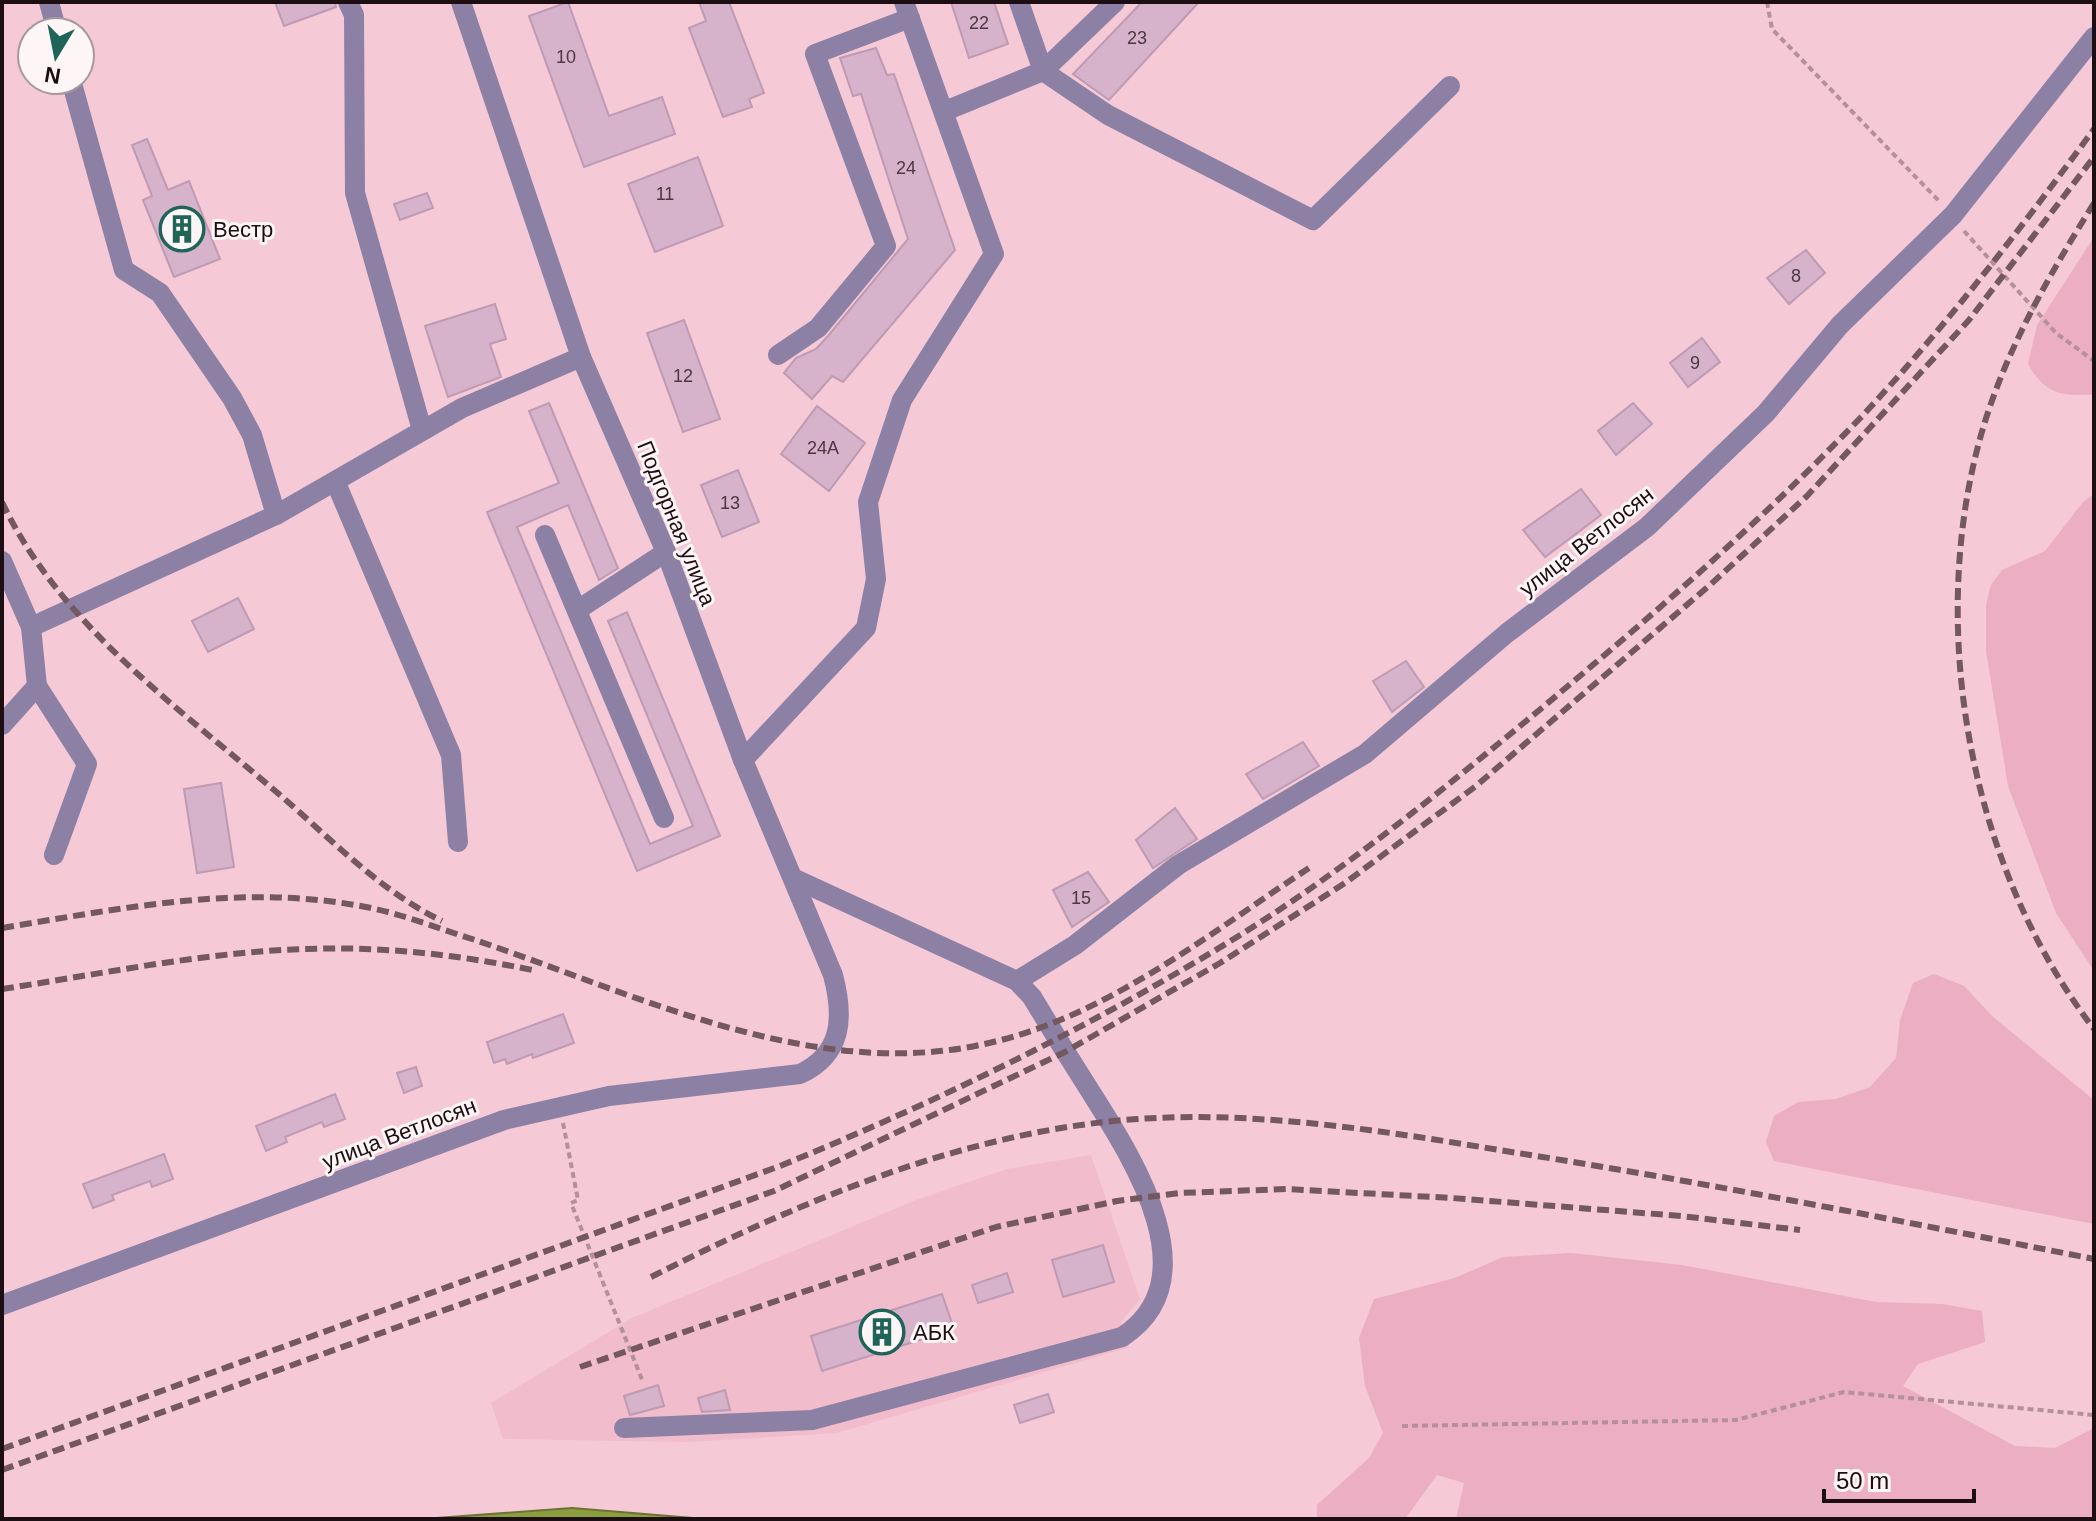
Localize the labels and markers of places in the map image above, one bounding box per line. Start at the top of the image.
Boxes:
building icon: Вестр [158,205,206,253]
place label: Вестр [213,217,273,242]
building icon: АБК [858,1308,906,1356]
place label: АБК [913,1320,955,1345]

